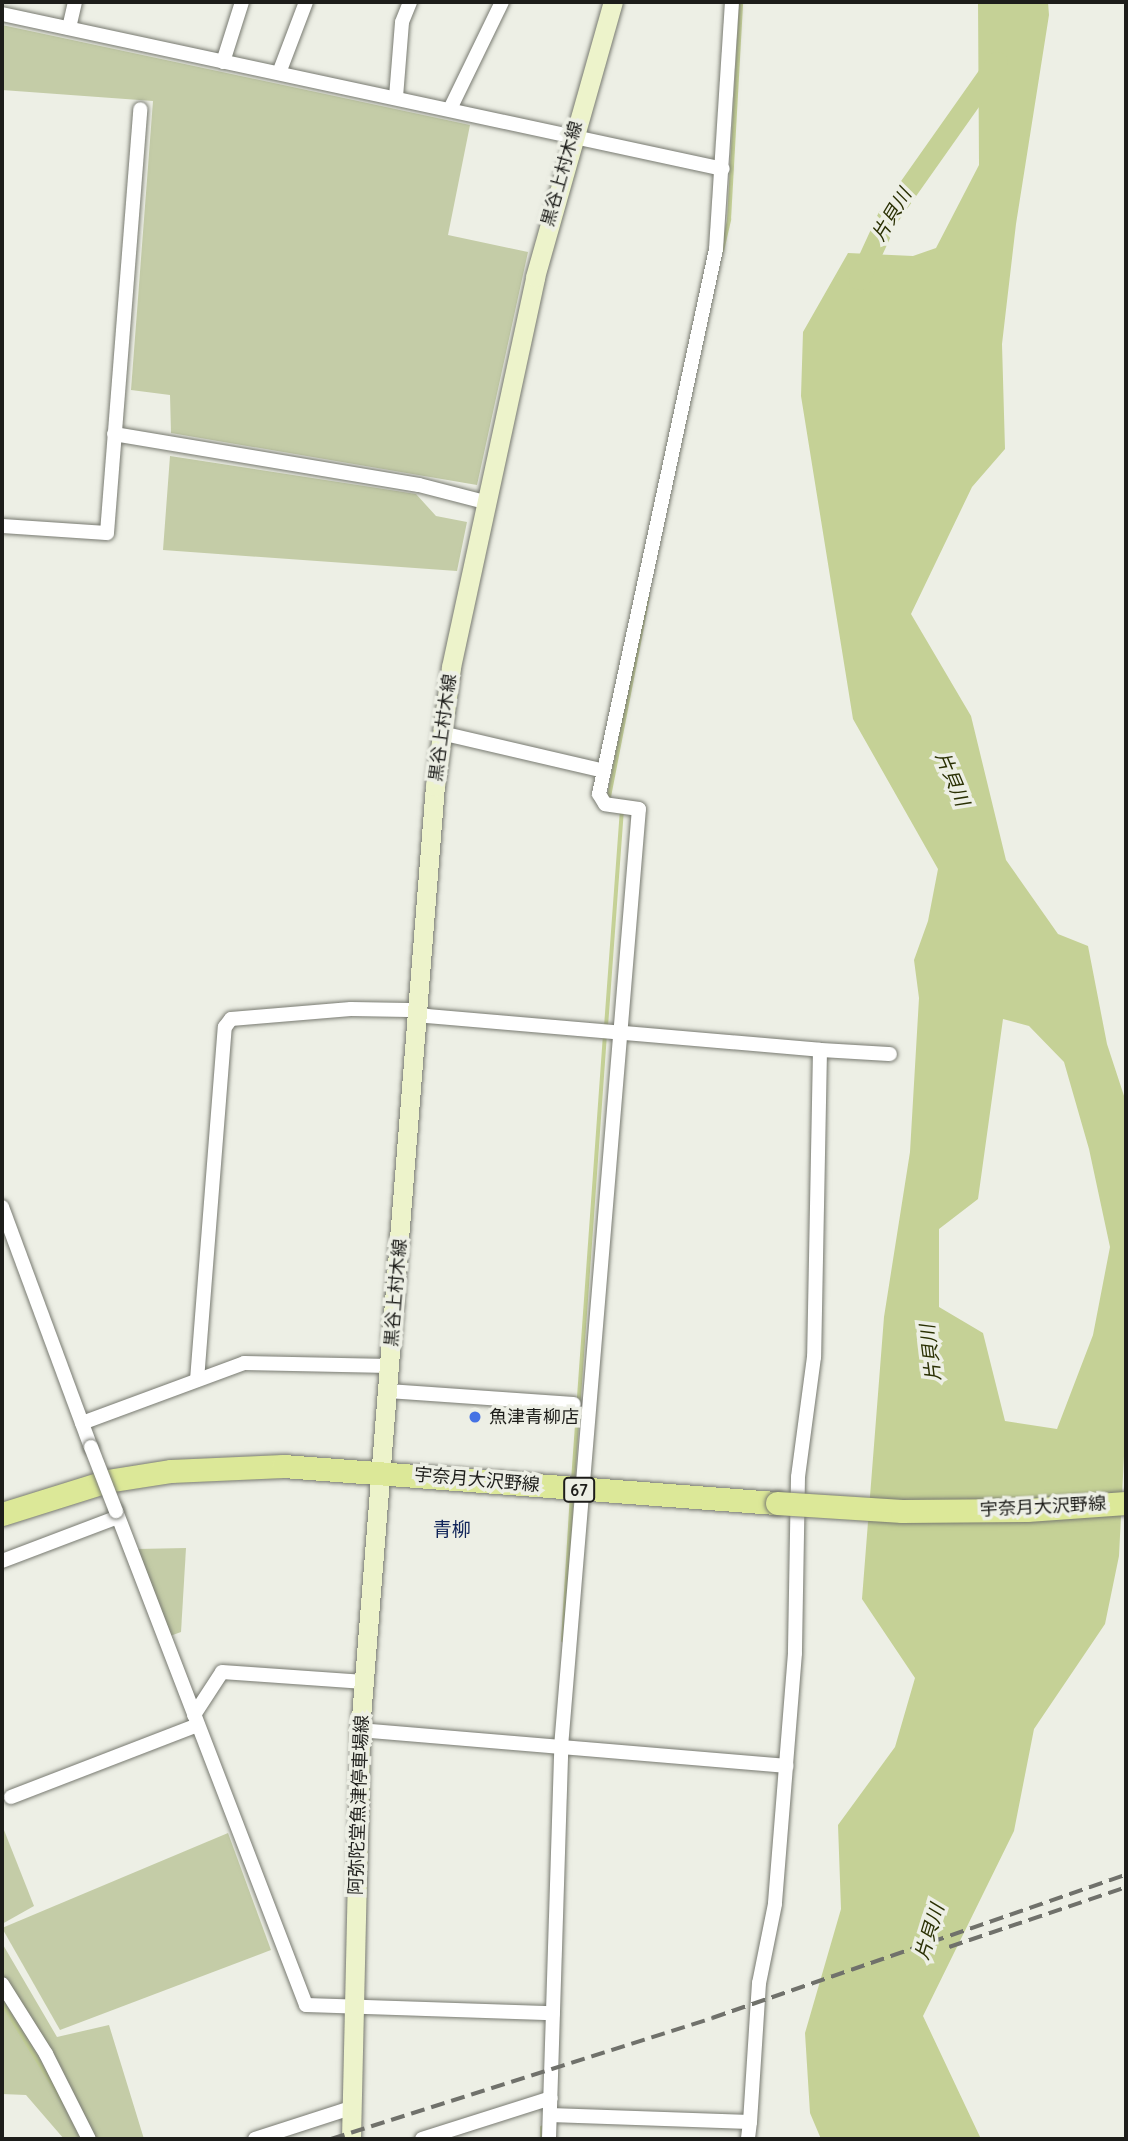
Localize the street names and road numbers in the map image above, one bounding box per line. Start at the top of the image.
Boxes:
street label: 黒谷上村木線 [537,119,587,229]
street label: 黒谷上村木線 [425,673,461,783]
street label: 黒谷上村木線 [381,1238,411,1348]
street label: 宇奈月大沢野線 [413,1464,541,1496]
road number: 67 [562,1478,596,1502]
street label: 宇奈月大沢野線 [980,1493,1106,1521]
street label: 阿弥陀堂魚津停車場線 [345,1715,373,1895]

